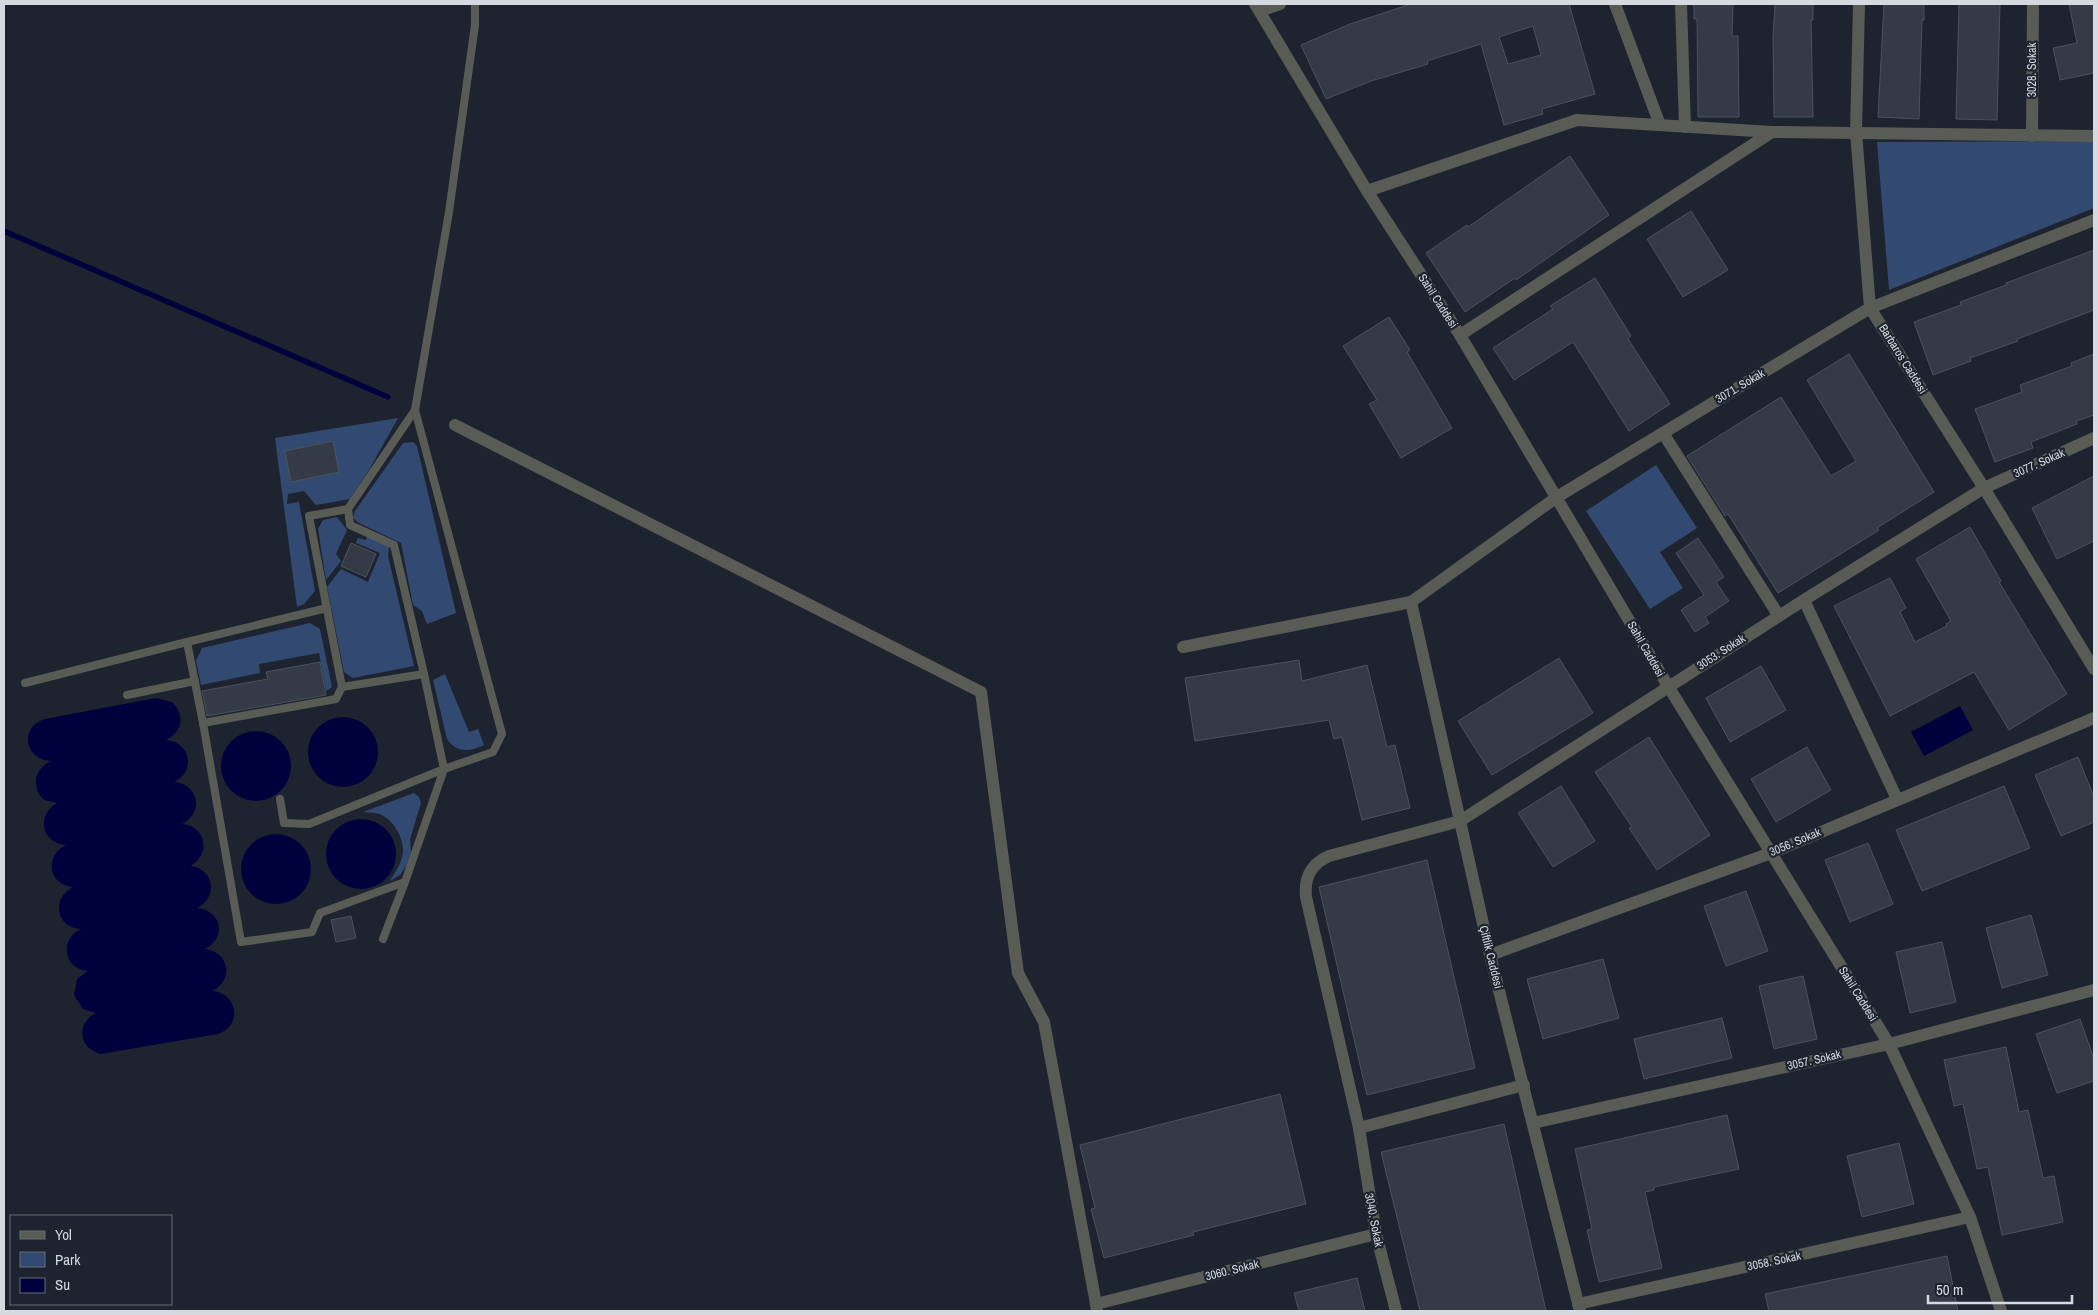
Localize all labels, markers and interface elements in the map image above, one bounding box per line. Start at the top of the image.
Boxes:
street label: 3028. Sokak [2024,43,2040,97]
street label: Sahil Caddesi [1414,271,1462,331]
street label: Barbaros Caddesi [1875,321,1931,397]
street label: 3071. Sokak [1712,365,1768,407]
street label: 3077. Sokak [2011,445,2067,481]
street label: Sahil Caddesi [1624,618,1668,680]
street label: 3053. Sokak [1694,630,1748,674]
street label: 3056. Sokak [1767,824,1823,860]
street label: Çiftlik Caddesi [1475,924,1507,990]
street label: Sahil Caddesi [1835,964,1881,1024]
street label: 3057. Sokak [1786,1046,1843,1074]
street label: 3040. Sokak [1361,1192,1387,1248]
legend [10,1215,172,1305]
text: Yol [55,1224,72,1245]
street label: 3058. Sokak [1746,1247,1802,1275]
text: Park [55,1249,81,1270]
street label: 3060. Sokak [1204,1256,1261,1284]
scale bar [1928,1272,2072,1304]
text: Su [55,1274,70,1295]
text: 50 m [1936,1279,1963,1300]

